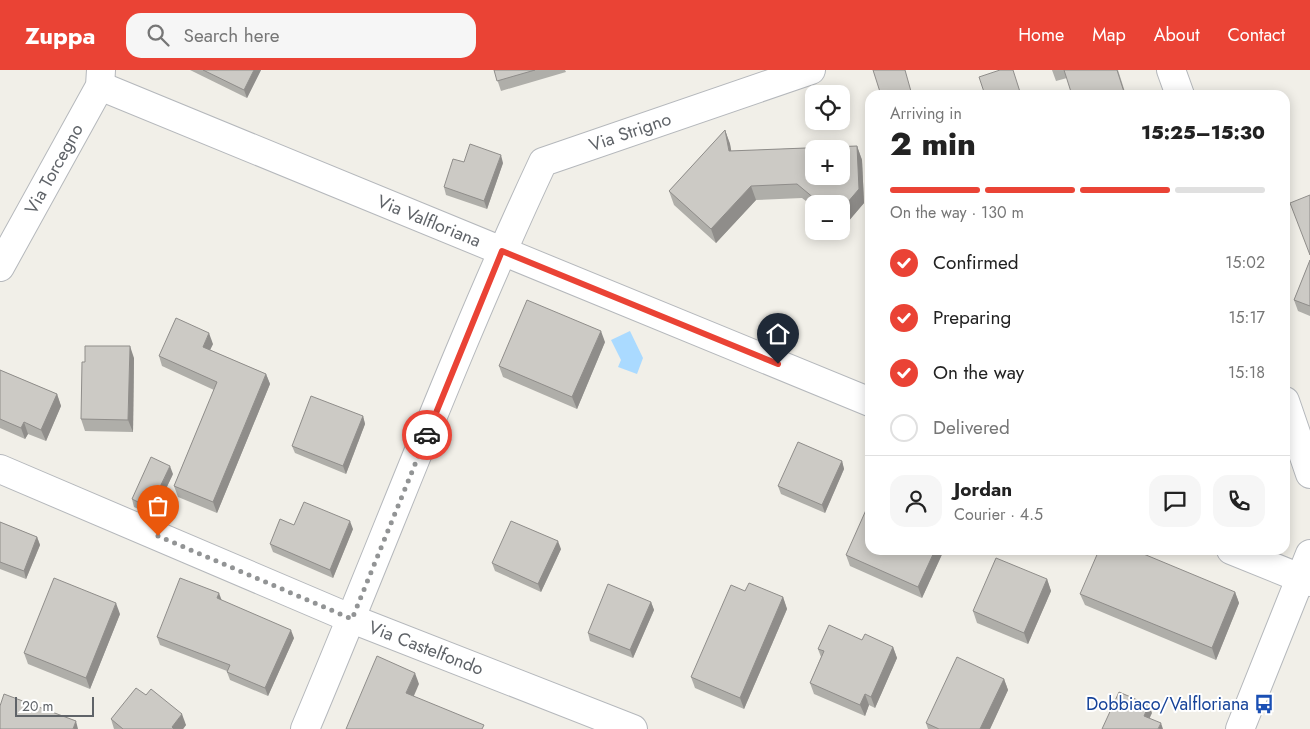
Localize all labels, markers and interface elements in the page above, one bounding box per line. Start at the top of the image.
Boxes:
search box [126,13,476,58]
text: Zuppa [25,18,96,53]
icon: search [144,21,172,49]
text: Search here [184,22,280,49]
text: Home [1018,22,1064,48]
text: Map [1092,22,1126,48]
text: About [1154,22,1199,48]
text: Contact [1227,22,1285,48]
map controls [805,85,850,240]
button: locate [805,85,850,130]
text: Arriving in [890,102,962,125]
street label: Via Strigno [585,106,675,158]
street label: Via Torcegno [18,119,90,219]
text: 15:25–15:30 [1141,119,1265,146]
text: 2 min [890,121,976,167]
button: + [805,140,850,185]
street label: Via Valfloriana [373,188,485,254]
button: − [805,195,850,240]
text: On the way · 130 m [890,201,1024,224]
icon: check [890,249,918,277]
text: Confirmed [933,249,1019,276]
text: 15:02 [1225,251,1265,274]
icon: check [890,304,918,332]
text: Preparing [933,304,1011,331]
text: 15:17 [1228,306,1265,329]
pin [757,313,799,364]
icon: home [764,320,792,348]
icon: check [890,359,918,387]
text: On the way [933,359,1024,386]
text: 15:18 [1228,361,1265,384]
courier [402,410,452,460]
text: Delivered [933,414,1010,441]
icon: car [413,421,441,449]
button: person [890,475,942,527]
button: chat [1149,475,1201,527]
button: phone [1213,475,1265,527]
text: Jordan [954,476,1012,503]
pin [137,485,179,536]
icon: bag [144,492,172,520]
text: Courier · 4.5 [954,503,1043,526]
street label: Via Castelfondo [365,614,487,682]
place label: Dobbiaco/Valfloriana [1086,691,1249,717]
bus stop icon: Dobbiaco/Valfloriana [1253,693,1275,715]
scale bar [15,694,94,717]
text: 20 m [22,696,54,716]

